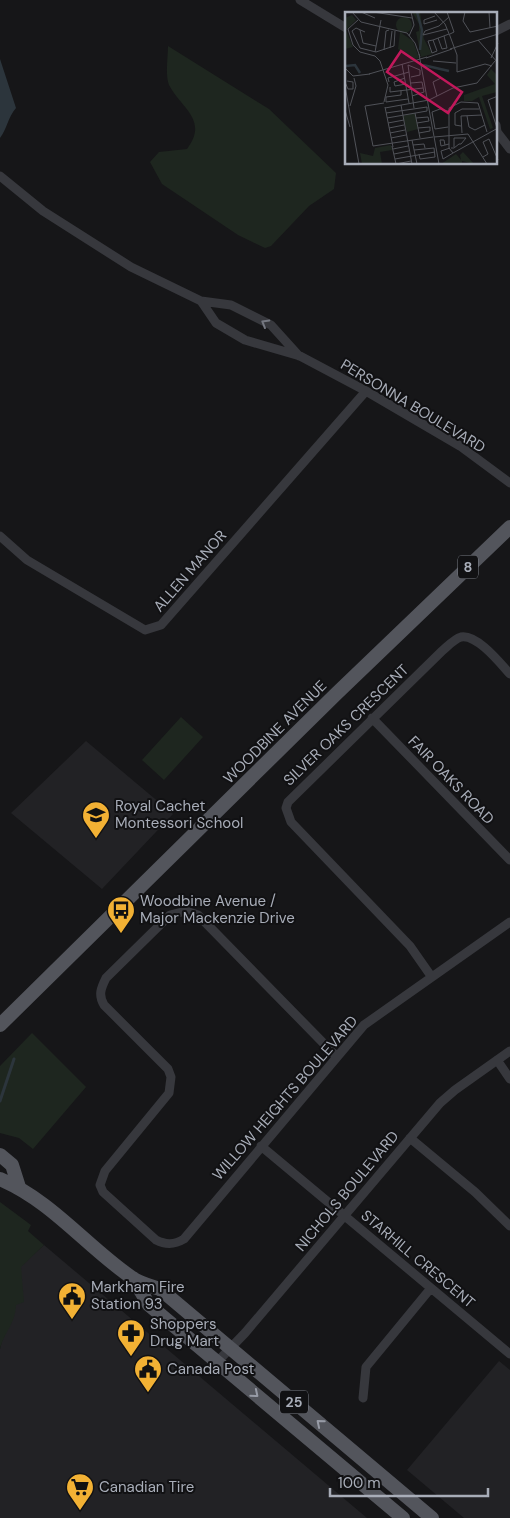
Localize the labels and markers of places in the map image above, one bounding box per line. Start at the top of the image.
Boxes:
place label: Royal Cachet Montessori School [115,796,243,833]
school or university icon: Royal Cachet Montessori School [81,800,111,839]
place label: Woodbine Avenue / Major Mackenzie Drive [140,891,295,928]
bus stop icon: Woodbine Avenue / Major Mackenzie Drive [106,895,136,934]
place label: Markham Fire Station 93 [91,1277,184,1314]
public building icon: Markham Fire Station 93 [57,1281,87,1320]
place label: Shoppers Drug Mart [150,1314,219,1351]
pharmacy icon: Shoppers Drug Mart [116,1318,146,1357]
public building icon: Canada Post [133,1354,163,1393]
place label: Canada Post [167,1359,255,1379]
supermarket icon: Canadian Tire [65,1472,95,1511]
place label: Canadian Tire [99,1477,194,1497]

